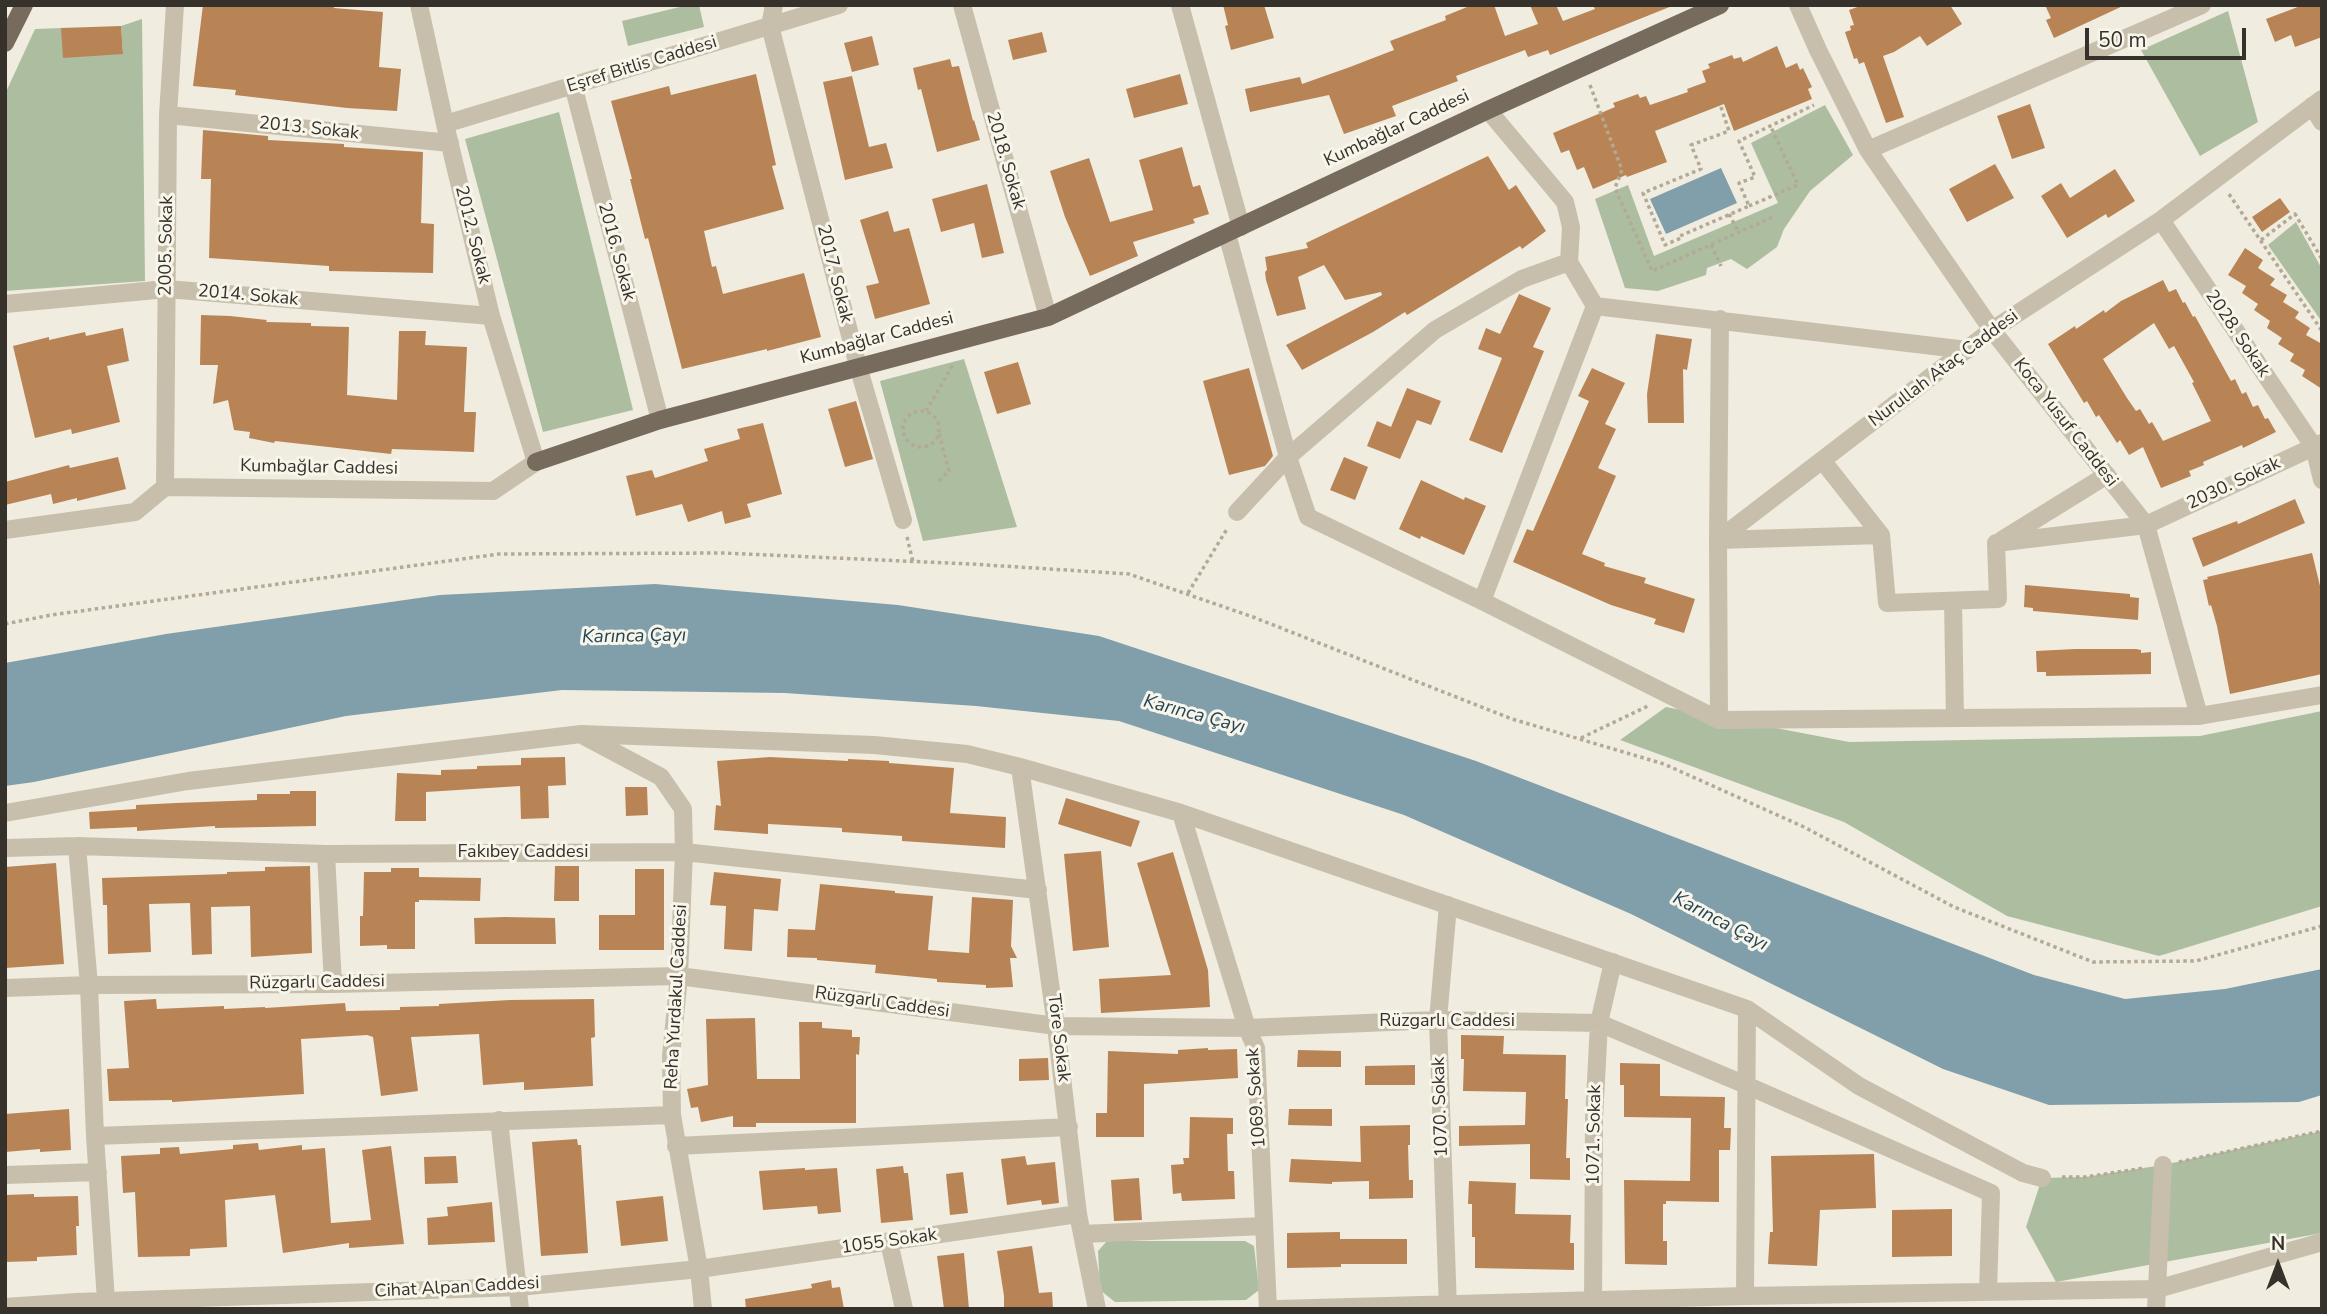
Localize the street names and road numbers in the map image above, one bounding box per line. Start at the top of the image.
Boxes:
street label: Eşref Bitlis Caddesi [564,32,720,98]
street label: Kumbağlar Caddesi [1321,86,1473,172]
street label: 2018. Sokak [981,110,1029,212]
street label: 2013. Sokak [258,113,360,145]
street label: 2012. Sokak [449,184,495,286]
street label: 2005. Sokak [155,196,179,296]
street label: 2016. Sokak [593,201,639,303]
street label: 2017. Sokak [811,223,857,325]
street label: 2014. Sokak [197,281,299,311]
street label: 2028. Sokak [2200,286,2274,382]
street label: Nurullah Ataç Caddesi [1865,306,2023,432]
street label: Kumbağlar Caddesi [798,308,956,370]
street label: Koca Yusuf Caddesi [2008,354,2122,492]
street label: 2030. Sokak [2184,453,2284,515]
street label: Kumbağlar Caddesi [240,456,398,480]
street label: Fakıbey Caddesi [458,842,588,864]
street label: Reha Yurdakul Caddesi [661,904,693,1090]
street label: Rüzgarlı Caddesi [249,971,385,995]
street label: Rüzgarlı Caddesi [813,983,951,1023]
street label: Töre Sokak [1042,993,1074,1083]
street label: Rüzgarlı Caddesi [1379,1011,1515,1033]
street label: 1069. Sokak [1243,1047,1271,1149]
street label: 1070. Sokak [1428,1056,1454,1158]
street label: 1071. Sokak [1583,1085,1607,1185]
street label: 1055 Sokak [840,1225,938,1259]
street label: Cihat Alpan Caddesi [374,1273,540,1303]

